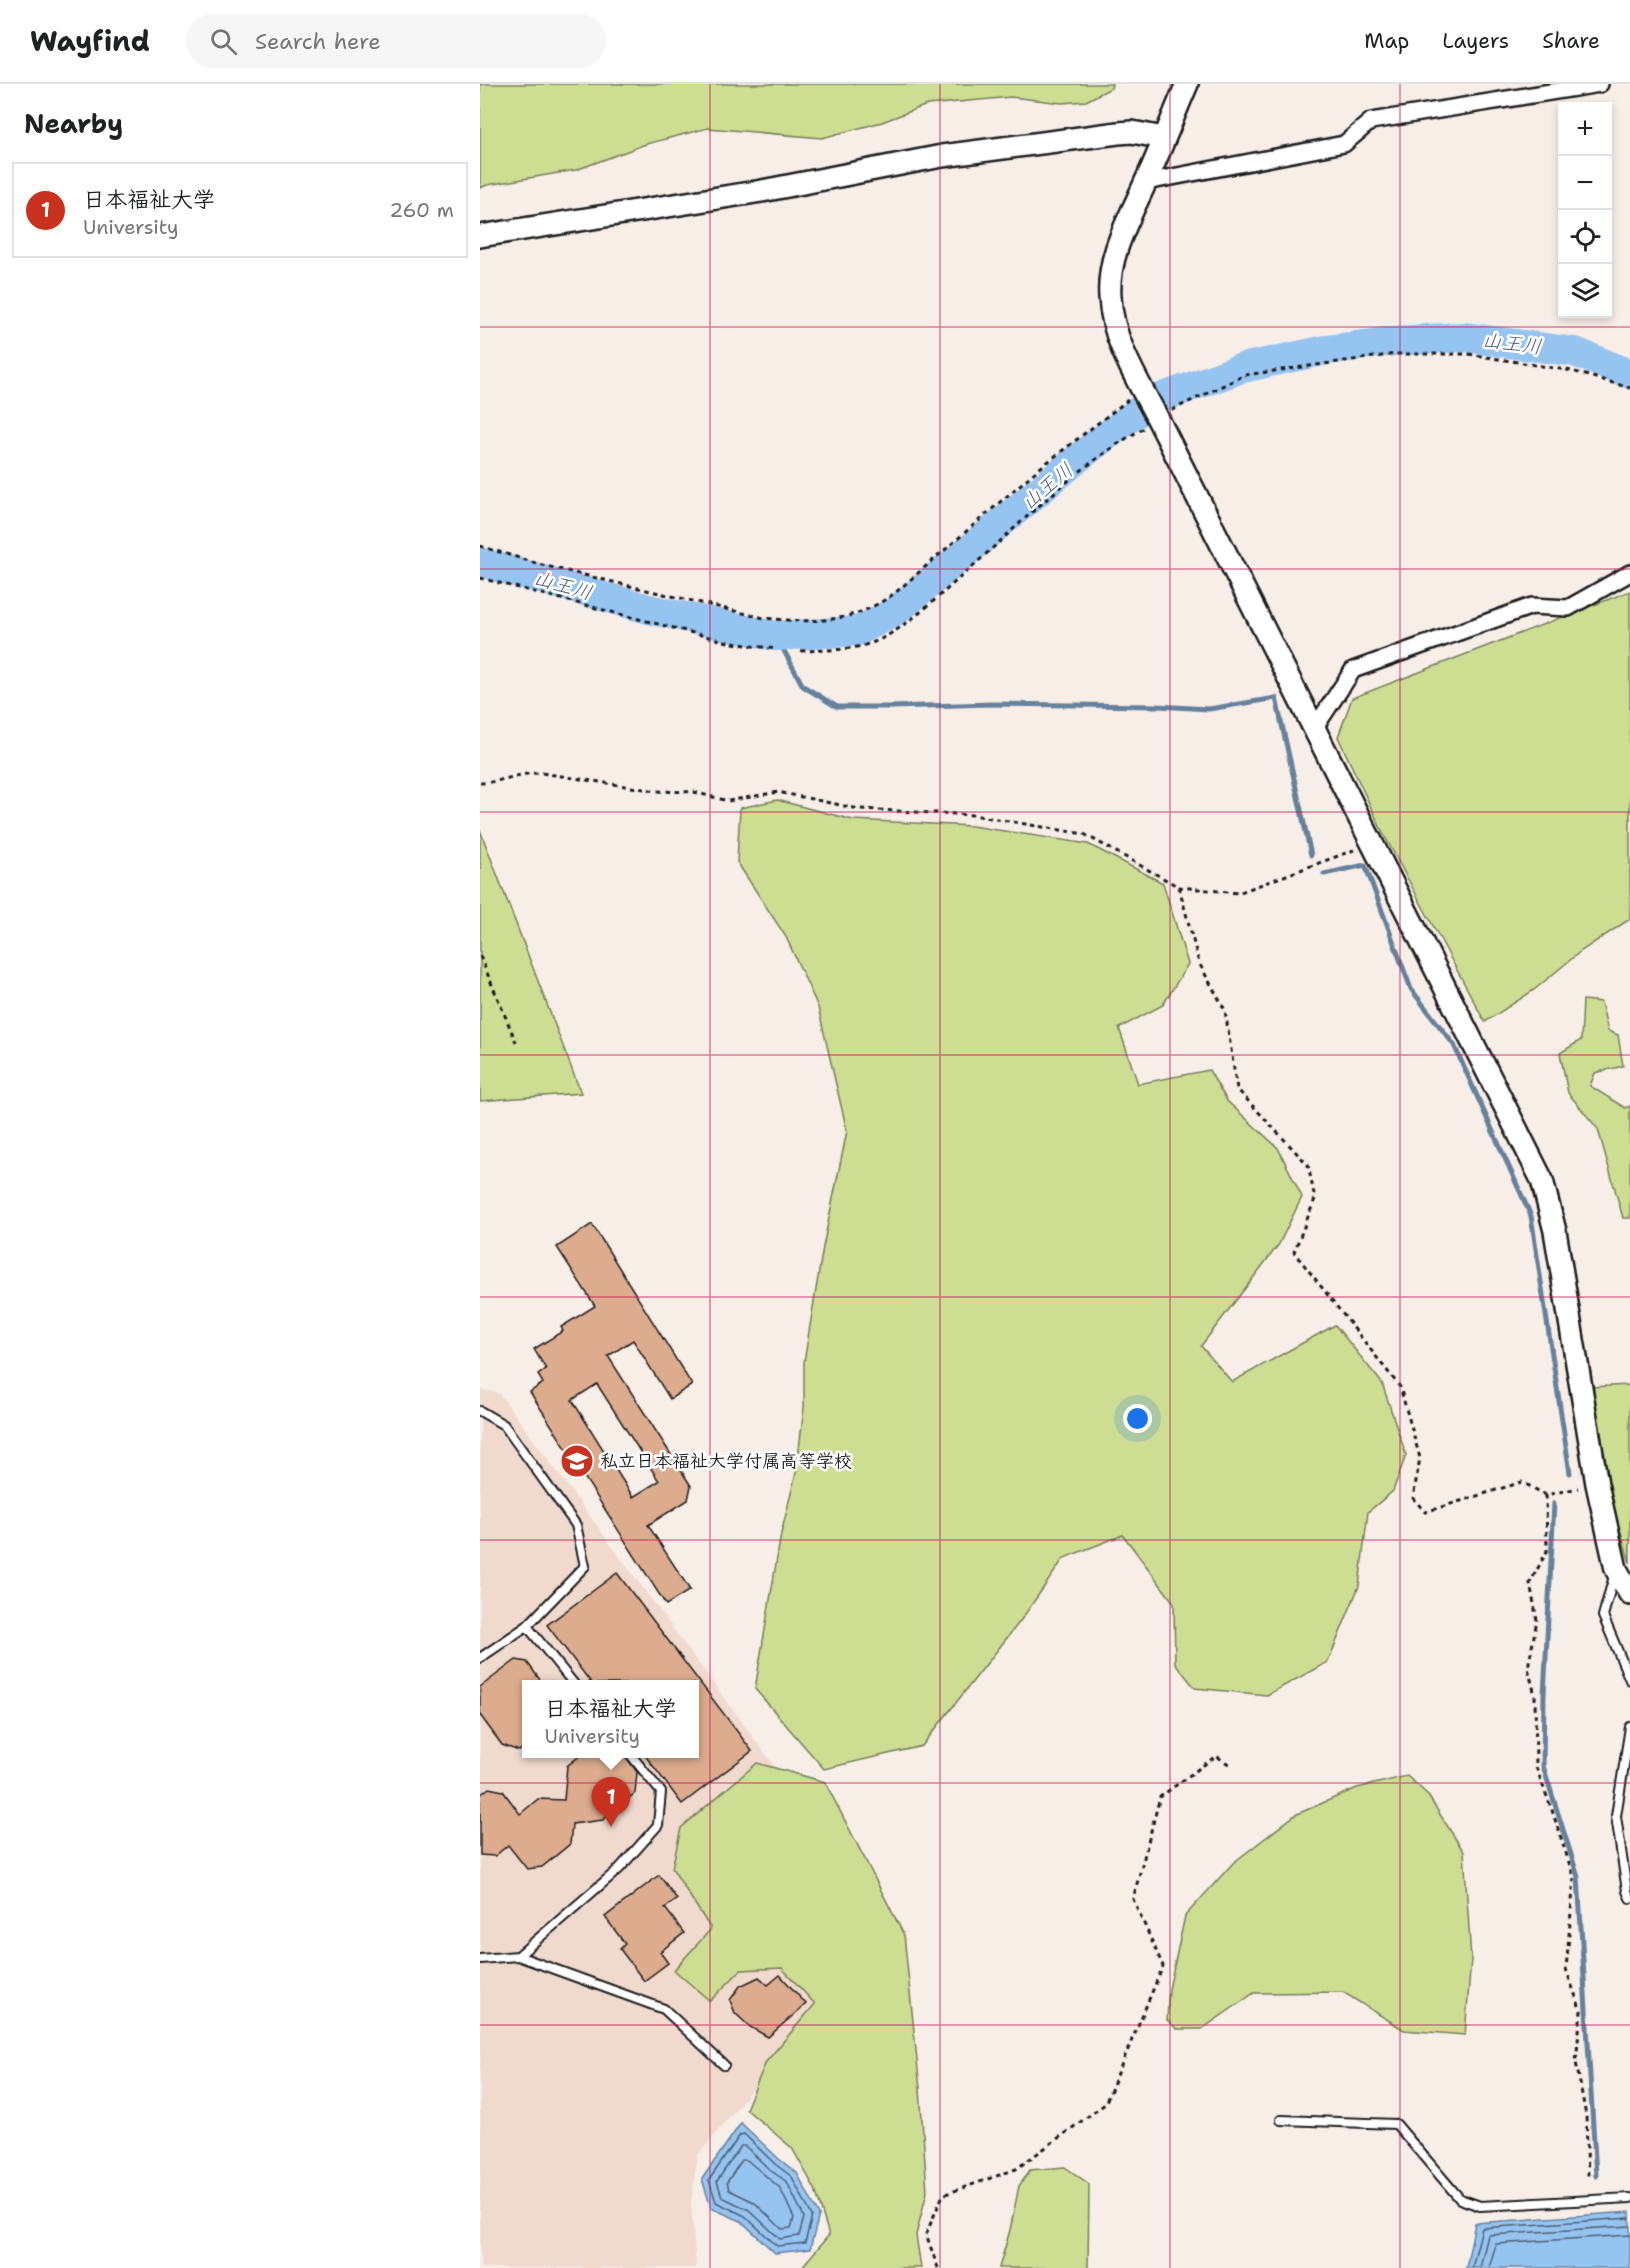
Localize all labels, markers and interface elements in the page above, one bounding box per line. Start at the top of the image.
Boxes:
search box [186,14,606,68]
text: Wayfind [30,22,150,60]
icon: search [207,25,240,58]
text: Search here [255,27,381,56]
text: Map [1364,27,1409,55]
text: Layers [1442,27,1509,55]
text: Share [1542,27,1600,55]
map controls [1558,102,1612,318]
button: + [1558,102,1612,156]
text: Nearby [24,106,123,141]
button: − [1558,156,1612,210]
text: 日本福祉大学 [83,185,215,214]
text: 1 [41,197,50,223]
text: 260 m [389,197,454,223]
button: locate [1558,210,1612,264]
text: University [83,214,179,240]
button: layers [1558,264,1612,318]
water label: 山王川 [1481,326,1543,360]
water label: 山王川 [1016,457,1078,515]
water label: 山王川 [531,564,595,606]
your location [1123,1404,1152,1433]
school or university icon: 私立日本福祉大学付属高等学校 [559,1443,595,1479]
place label: 私立日本福祉大学付属高等学校 [600,1449,852,1473]
popup [522,1680,699,1758]
text: 日本福祉大学 [544,1694,677,1723]
text: University [544,1723,640,1749]
pin: 1 [592,1778,630,1827]

